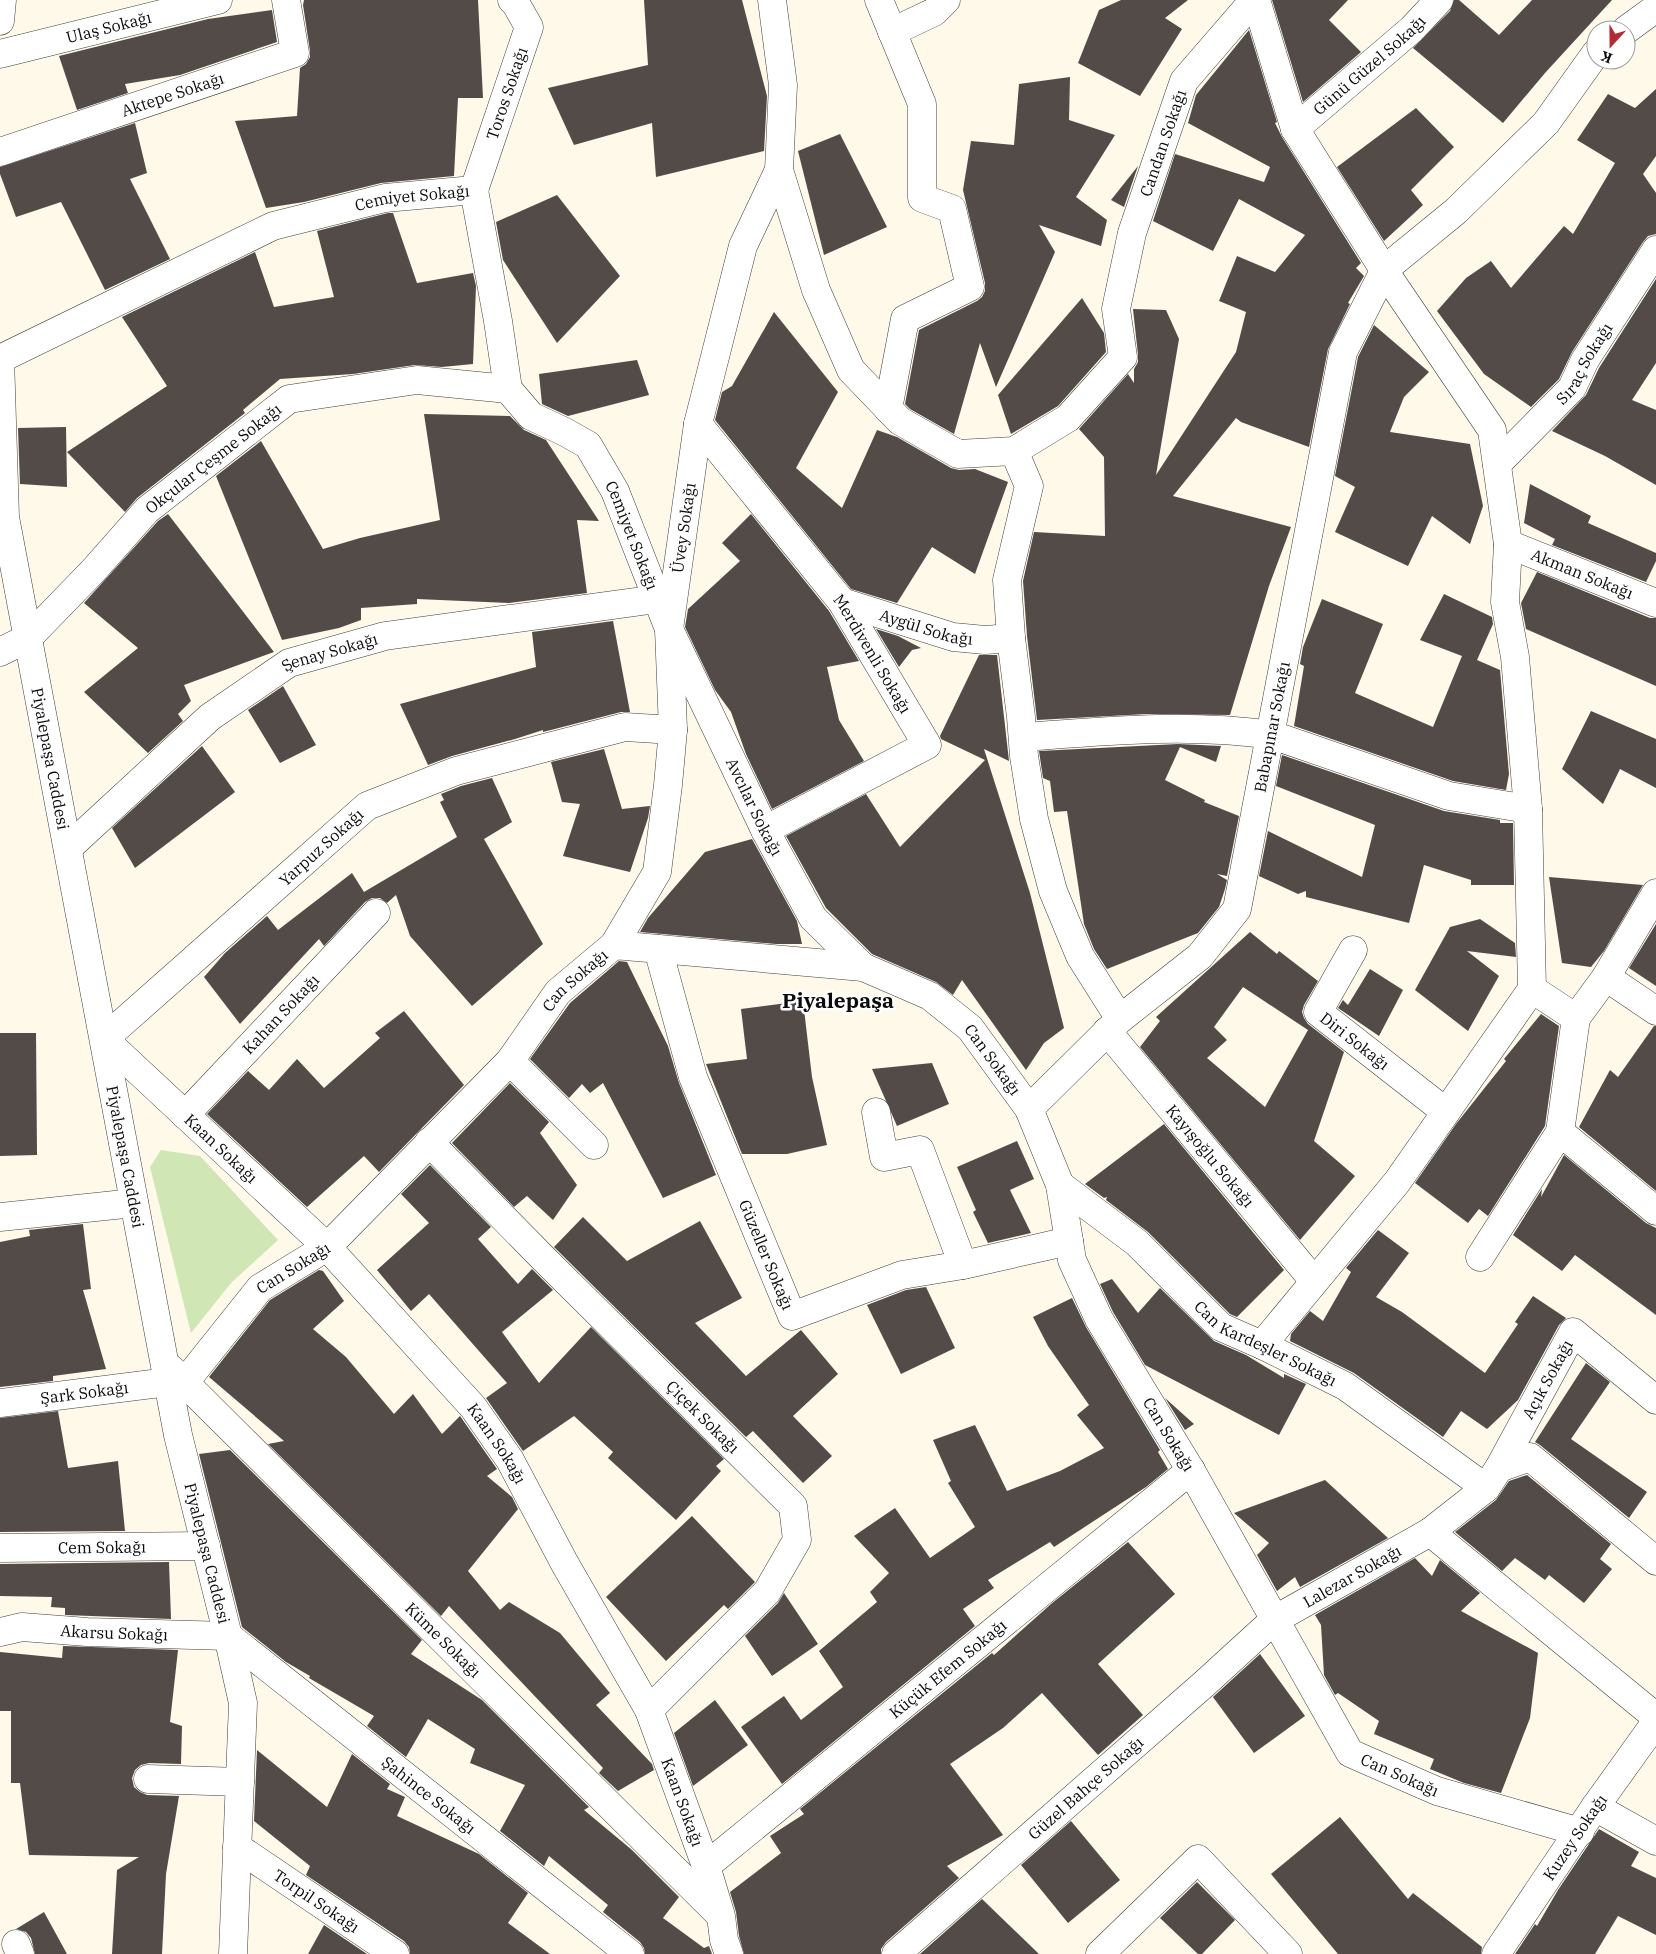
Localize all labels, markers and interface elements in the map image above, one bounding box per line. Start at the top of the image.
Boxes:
street label: Ulaş Sokağı [64,7,153,47]
street label: Günü Güzel Sokağı [1309,11,1430,119]
north arrow [1586,20,1636,70]
street label: Toros Sokağı [482,44,532,142]
text: K [1598,47,1615,67]
street label: Aktepe Sokağı [119,68,226,121]
street label: Candan Sokağı [1135,87,1190,199]
street label: Cemiyet Sokağı [353,180,470,215]
street label: Sıraç Sokağı [1551,319,1617,409]
street label: Okçular Çeşme Sokağı [141,399,285,518]
street label: Cemiyet Sokağı [601,477,663,593]
street label: Üvey Sokağı [667,481,700,574]
street label: Akman Sokağı [1528,544,1636,603]
street label: Merdivenli Sokağı [829,590,916,717]
street label: Aygül Sokağı [877,604,974,649]
street label: Şenay Sokağı [277,629,380,676]
street label: Babapınar Sokağı [1249,660,1294,794]
street label: Piyalepaşa Caddesi [27,686,74,831]
street label: Avcılar Sokağı [722,754,787,859]
street label: Yarpuz Sokağı [275,804,367,890]
street label: Can Sokağı [538,945,612,1015]
street label: Kahan Sokağı [238,970,323,1058]
district label: Piyalepaşa [782,986,894,1014]
street label: Diri Sokağı [1316,1008,1394,1074]
street label: Can Sokağı [960,1020,1025,1099]
street label: Piyalepaşa Caddesi [102,1084,149,1229]
street label: Kayışoğlu Sokağı [1162,1100,1259,1211]
street label: Kaan Sokağı [180,1109,262,1187]
street label: Güzeller Sokağı [735,1197,798,1313]
street label: Can Sokağı [252,1238,334,1298]
street label: Can Kardeşler Sokağı [1190,1296,1340,1390]
street label: Açık Sokağı [1518,1336,1577,1423]
street label: Çiçek Sokağı [662,1376,744,1457]
street label: Şark Sokağı [39,1377,130,1408]
street label: Can Sokağı [1139,1393,1199,1475]
street label: Kaan Sokağı [463,1399,531,1487]
street label: Piyalepaşa Caddesi [180,1481,235,1626]
street label: Cem Sokağı [58,1537,146,1557]
street label: Lalezar Sokağı [1299,1540,1405,1612]
street label: Küme Sokağı [401,1598,485,1682]
street label: Küçük Efem Sokağı [885,1615,1010,1722]
street label: Akarsu Sokağı [60,1620,168,1644]
street label: Güzel Bahçe Sokağı [1024,1732,1147,1844]
street label: Can Sokağı [1358,1749,1442,1801]
street label: Şahince Sokağı [378,1752,480,1838]
street label: Kaan Sokağı [657,1755,708,1849]
street label: Kuzey Sokağı [1539,1790,1611,1884]
street label: Torpil Sokağı [270,1865,363,1937]

